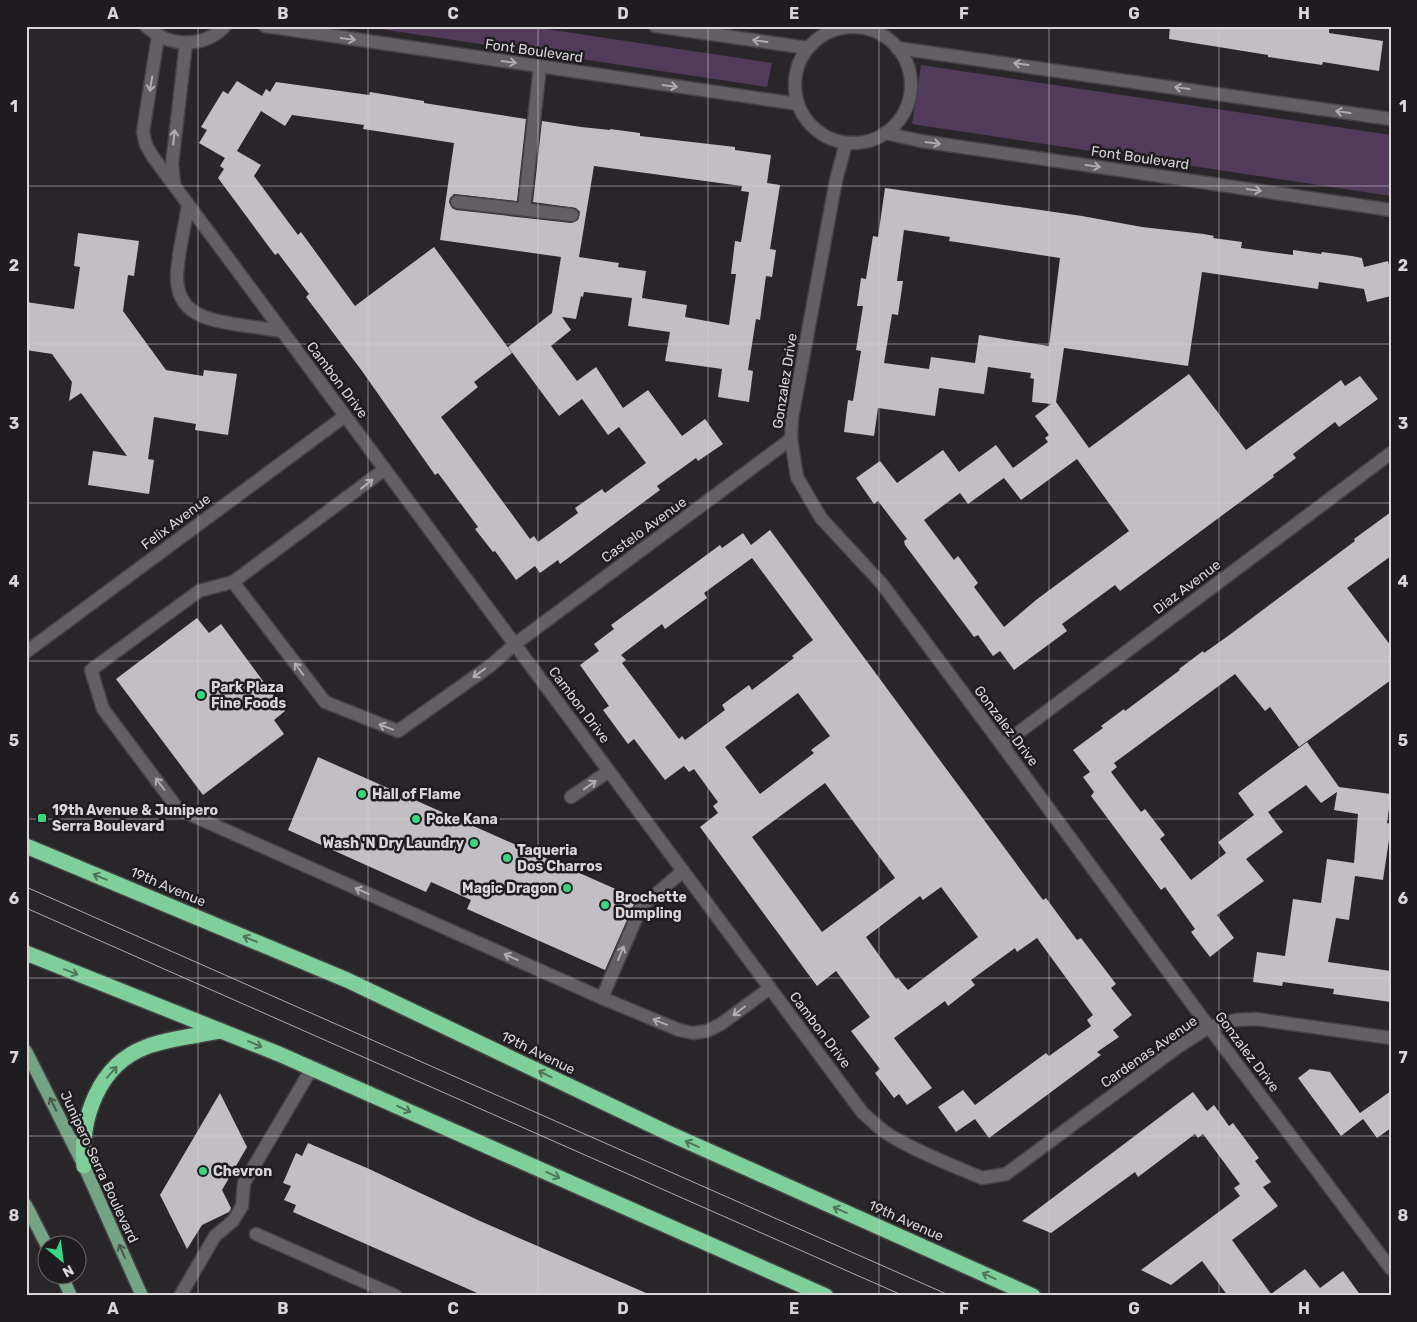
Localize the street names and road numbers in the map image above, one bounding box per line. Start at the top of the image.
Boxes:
street label: Font Boulevard [484,36,584,66]
street label: Font Boulevard [1090,143,1190,173]
street label: Gonzalez Drive [769,332,801,430]
street label: Cambon Drive [303,338,371,422]
street label: Felix Avenue [138,490,214,554]
street label: Castelo Avenue [598,493,690,567]
street label: Diaz Avenue [1150,556,1224,618]
street label: Cambon Drive [545,663,613,747]
street label: Gonzalez Drive [970,682,1042,770]
street label: 19th Avenue [128,863,208,911]
street label: Cambon Drive [786,988,854,1072]
street label: Gonzalez Drive [1211,1008,1283,1096]
street label: Cardenas Avenue [1097,1012,1201,1092]
street label: 19th Avenue [498,1028,578,1078]
street label: Junipero Serra Boulevard [56,1088,142,1246]
street label: 19th Avenue [866,1197,946,1245]

